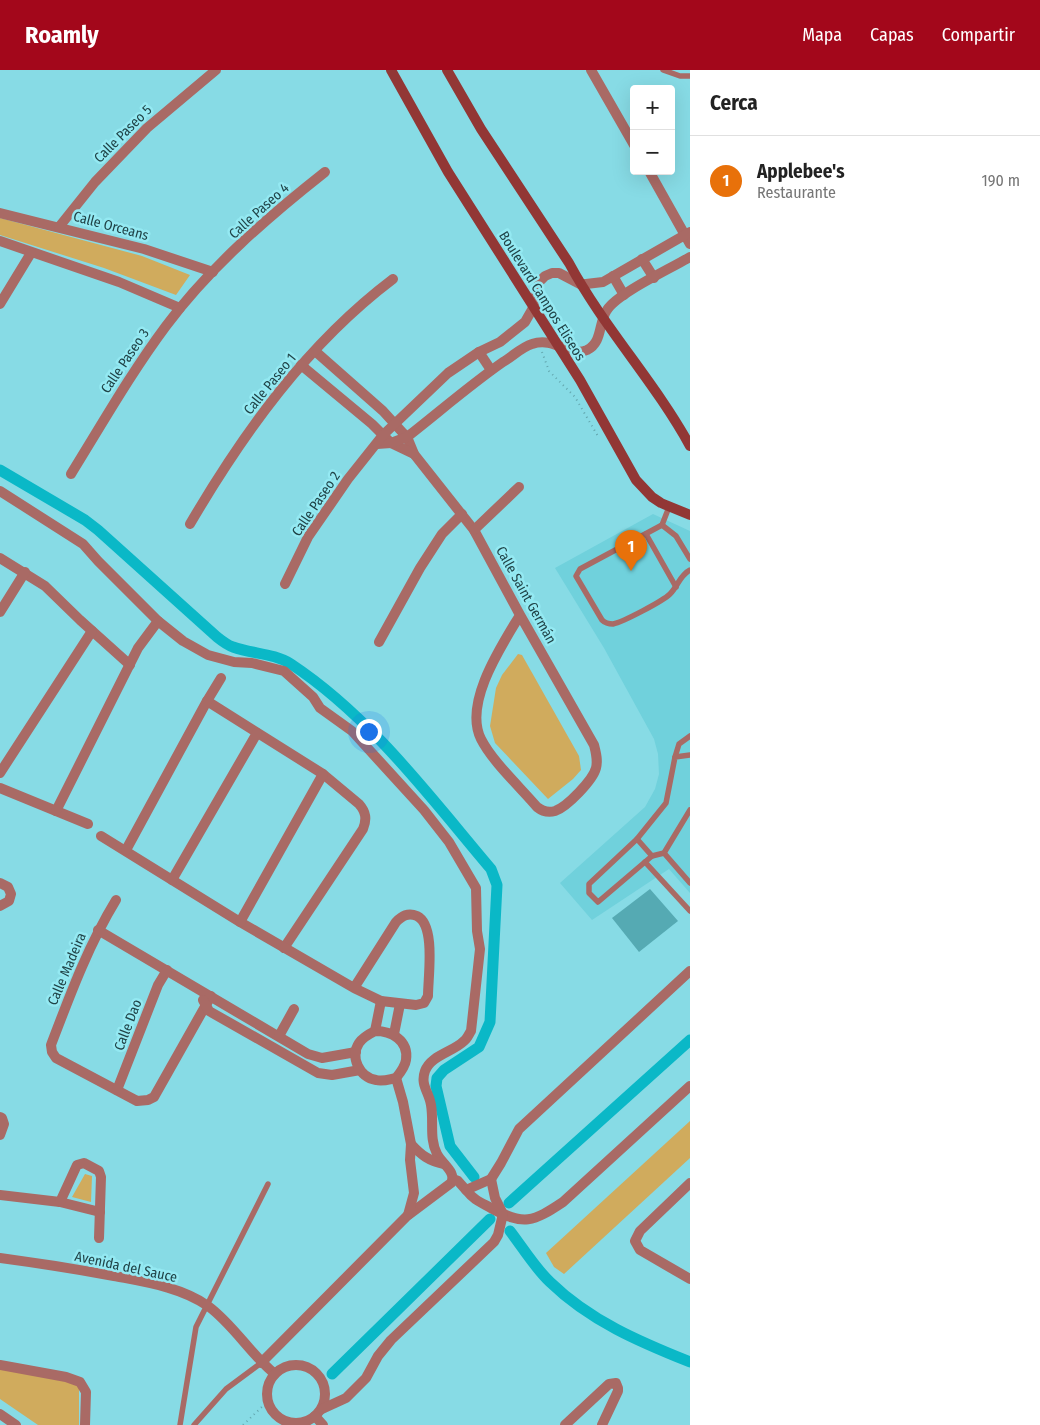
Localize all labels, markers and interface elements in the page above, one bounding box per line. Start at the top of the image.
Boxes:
text: Roamly [25,21,99,49]
text: Mapa [802,24,842,46]
text: Capas [870,24,914,46]
text: Compartir [942,24,1015,46]
map controls [630,85,675,175]
button: + [630,85,675,130]
text: Cerca [710,90,758,116]
street label: Calle Paseo 5 [91,102,155,166]
button: − [630,130,675,175]
text: Applebee's [757,160,844,183]
text: 1 [723,171,729,190]
text: 190 m [982,171,1020,190]
street label: Calle Paseo 4 [225,179,293,242]
text: Restaurante [757,183,836,202]
street label: Calle Orceans [71,208,151,244]
street label: Boulevard Campos Eliseos [495,228,589,364]
street label: Calle Paseo 3 [97,325,153,397]
street label: Calle Paseo 1 [240,350,300,418]
street label: Calle Paseo 2 [288,468,344,540]
pin: 1 [615,530,647,571]
street label: Calle Saint Germán [492,543,560,647]
your location [356,719,382,745]
street label: Calle Madeira [44,930,90,1008]
street label: Calle Dao [110,997,146,1053]
street label: Avenida del Sauce [73,1248,179,1286]

